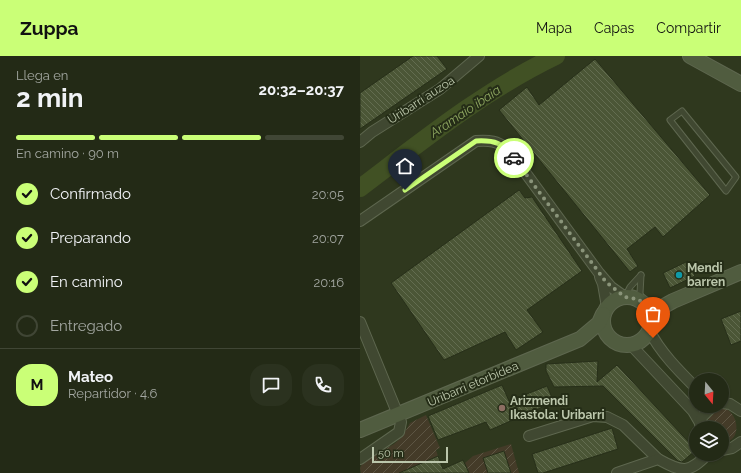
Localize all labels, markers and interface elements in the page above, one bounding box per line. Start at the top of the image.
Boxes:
text: Zuppa [20,17,78,39]
text: Mapa [536,20,572,36]
text: Capas [594,20,634,36]
text: Compartir [656,20,721,36]
text: Llega en [16,68,68,83]
street label: Uribarri auzoa [385,73,457,127]
text: 20:32–20:37 [259,81,344,99]
water label: Aramaio ibaia [426,82,504,141]
text: 2 min [16,83,83,113]
courier [494,138,534,178]
text: En camino · 90 m [16,146,119,161]
icon: car [503,147,525,169]
pin [388,149,422,190]
icon: home [394,155,416,177]
icon: check [16,183,38,205]
text: Confirmado [50,185,131,203]
text: 20:05 [312,187,344,202]
icon: check [16,227,38,249]
text: Preparando [50,229,131,247]
text: 20:07 [312,231,344,246]
place label: Mendi barren [687,261,725,289]
marker: Mendi barren [674,270,684,280]
icon: check [16,271,38,293]
text: En camino [50,273,123,291]
text: 20:16 [313,275,344,290]
pin [636,297,670,338]
icon: bag [642,303,664,325]
text: Entregado [50,317,122,335]
street label: Uribarri etorbidea [426,359,520,409]
button: chat [250,364,292,406]
button: phone [302,364,344,406]
text: Mateo [68,368,113,386]
north arrow [689,373,729,413]
map controls [689,373,729,461]
text: M [31,376,43,394]
text: Repartidor · 4.6 [68,386,157,401]
place label: Arizmendi Ikastola: Uribarri [510,394,605,422]
marker: Arizmendi Ikastola: Uribarri [497,403,507,413]
button: layers [689,421,729,461]
scale bar [372,445,448,464]
text: 50 m [378,447,404,460]

